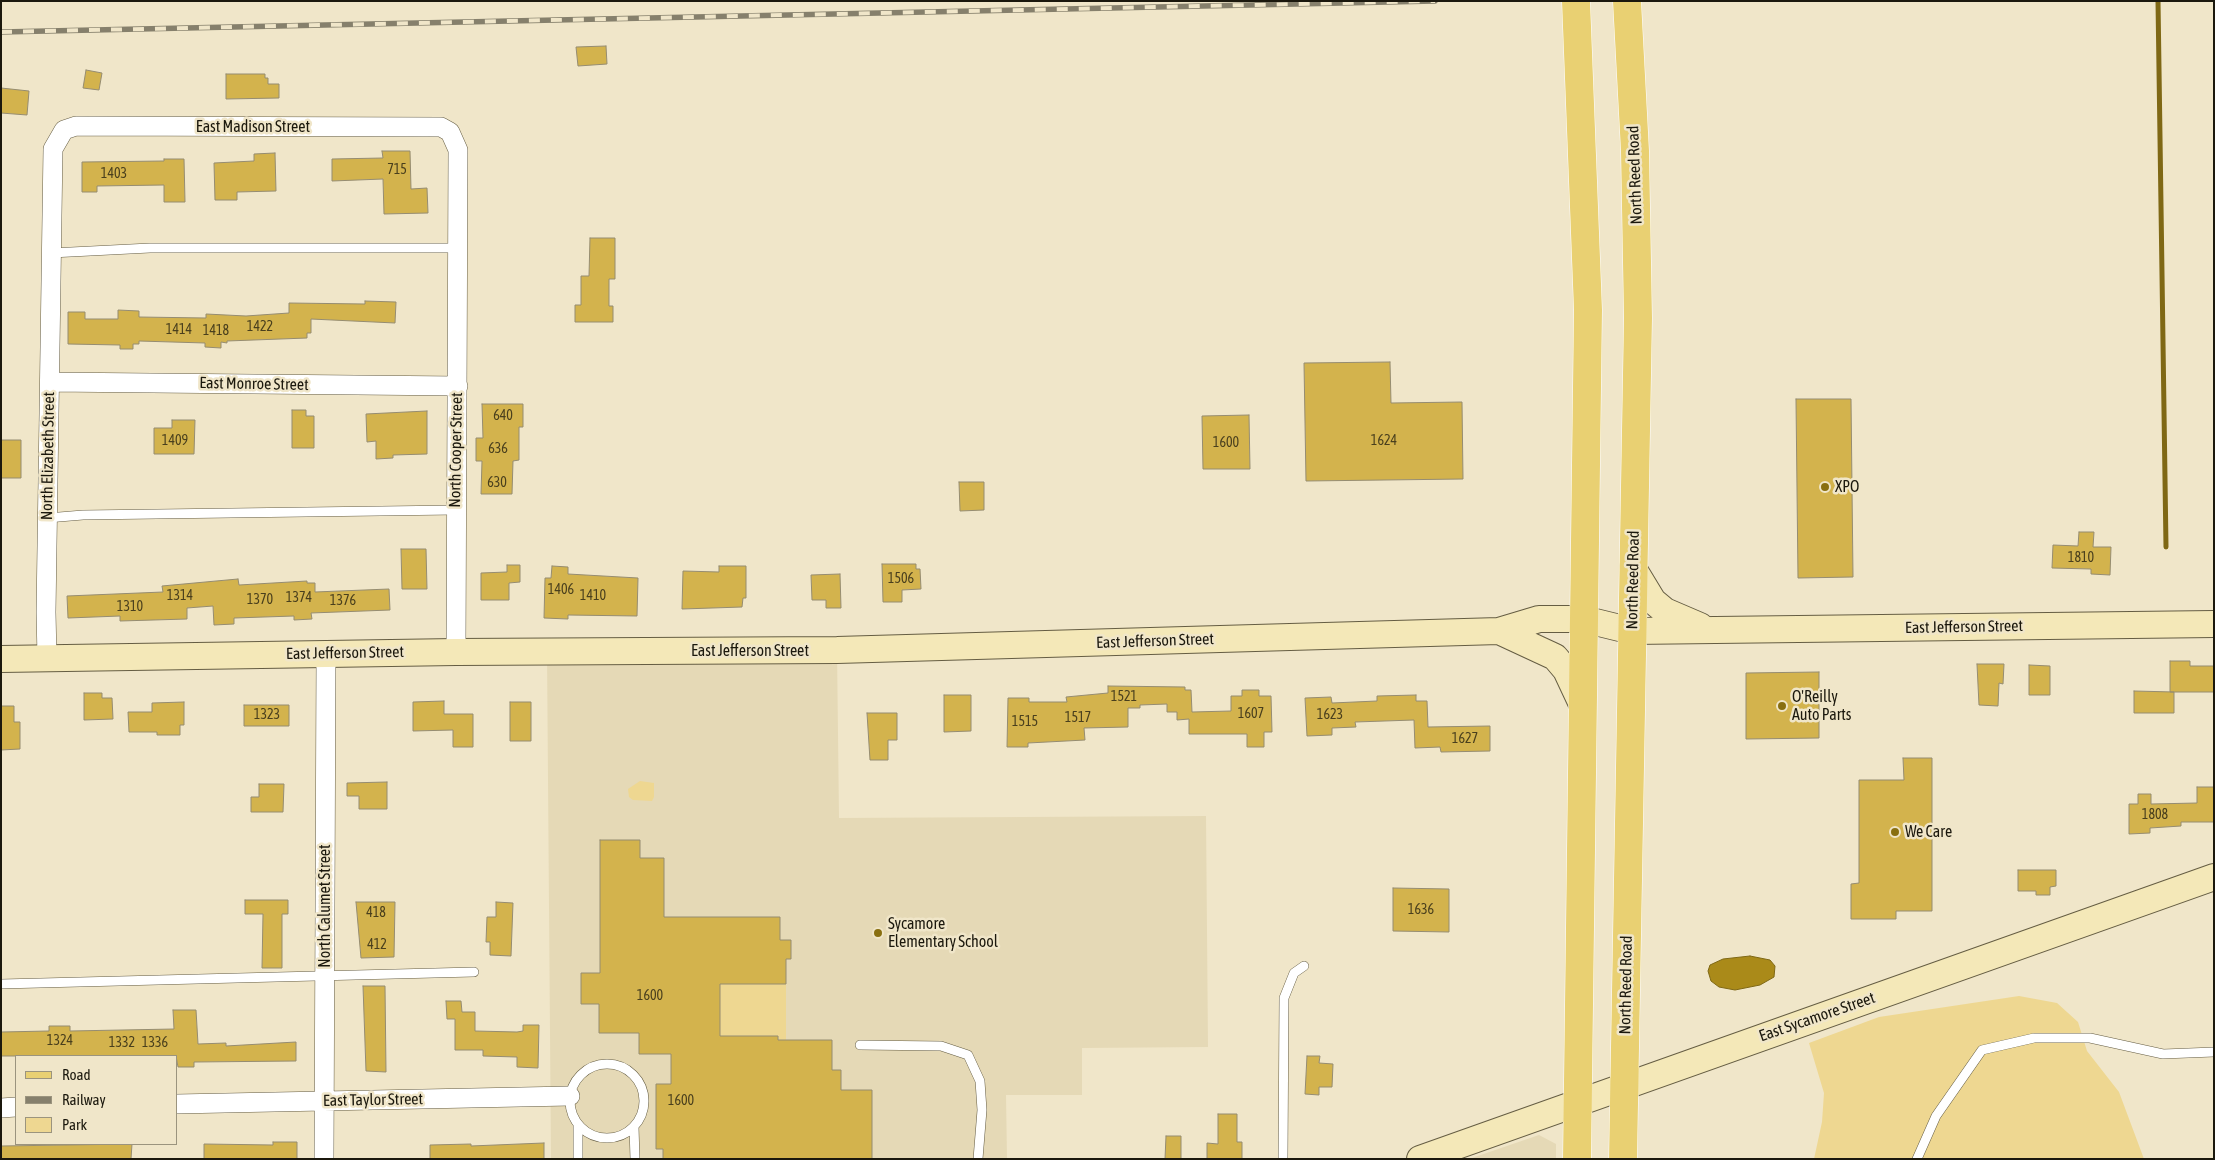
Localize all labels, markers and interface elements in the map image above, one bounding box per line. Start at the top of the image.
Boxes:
street label: East Madison Street [196,117,310,137]
street label: North Reed Road [1624,125,1646,225]
house number: 715 [387,162,407,178]
house number: 1403 [101,166,127,182]
house number: 1422 [247,319,273,335]
house number: 1414 [166,322,192,338]
house number: 1418 [203,323,229,339]
street label: East Monroe Street [199,373,309,395]
street label: North Elizabeth Street [37,392,59,520]
street label: North Cooper Street [445,392,467,508]
house number: 640 [493,408,513,424]
house number: 1409 [162,433,188,449]
house number: 1624 [1371,433,1397,449]
house number: 1600 [1213,435,1239,451]
house number: 636 [488,441,508,457]
house number: 630 [487,475,507,491]
place label: XPO [1835,477,1859,497]
marker: XPO [1819,481,1831,493]
street label: North Reed Road [1623,530,1643,630]
house number: 1810 [2068,550,2094,566]
house number: 1506 [888,571,914,587]
house number: 1406 [548,582,574,598]
house number: 1314 [167,588,193,604]
house number: 1410 [580,588,606,604]
house number: 1374 [286,590,312,606]
house number: 1370 [247,592,273,608]
house number: 1376 [330,593,356,609]
house number: 1310 [117,599,143,615]
street label: East Jefferson Street [1905,616,2023,638]
street label: East Jefferson Street [1096,629,1214,653]
street label: East Jefferson Street [691,641,809,661]
street label: East Jefferson Street [286,642,404,664]
place label: O'Reilly Auto Parts [1792,687,1852,725]
house number: 1521 [1111,689,1137,705]
marker: O'Reilly Auto Parts [1776,700,1788,712]
house number: 1607 [1238,706,1264,722]
house number: 1323 [254,707,280,723]
house number: 1623 [1317,707,1343,723]
house number: 1517 [1065,710,1091,726]
house number: 1515 [1012,714,1038,730]
house number: 1627 [1452,731,1478,747]
house number: 1808 [2142,807,2168,823]
place label: We Care [1905,822,1952,842]
marker: We Care [1889,826,1901,838]
street label: North Calumet Street [315,844,335,968]
house number: 1636 [1408,902,1434,918]
house number: 418 [366,905,386,921]
place label: Sycamore Elementary School [888,914,998,952]
marker: Sycamore Elementary School [872,927,884,939]
street label: North Reed Road [1616,935,1636,1035]
house number: 412 [367,937,387,953]
house number: 1600 [637,988,663,1004]
street label: East Sycamore Street [1756,988,1878,1046]
house number: 1324 [47,1033,73,1049]
house number: 1332 [109,1035,135,1051]
house number: 1336 [142,1035,168,1051]
legend [15,1055,178,1145]
text: Road [62,1066,91,1083]
street label: East Taylor Street [323,1090,423,1110]
text: Railway [62,1091,106,1108]
house number: 1600 [668,1093,694,1109]
text: Park [62,1116,87,1133]

